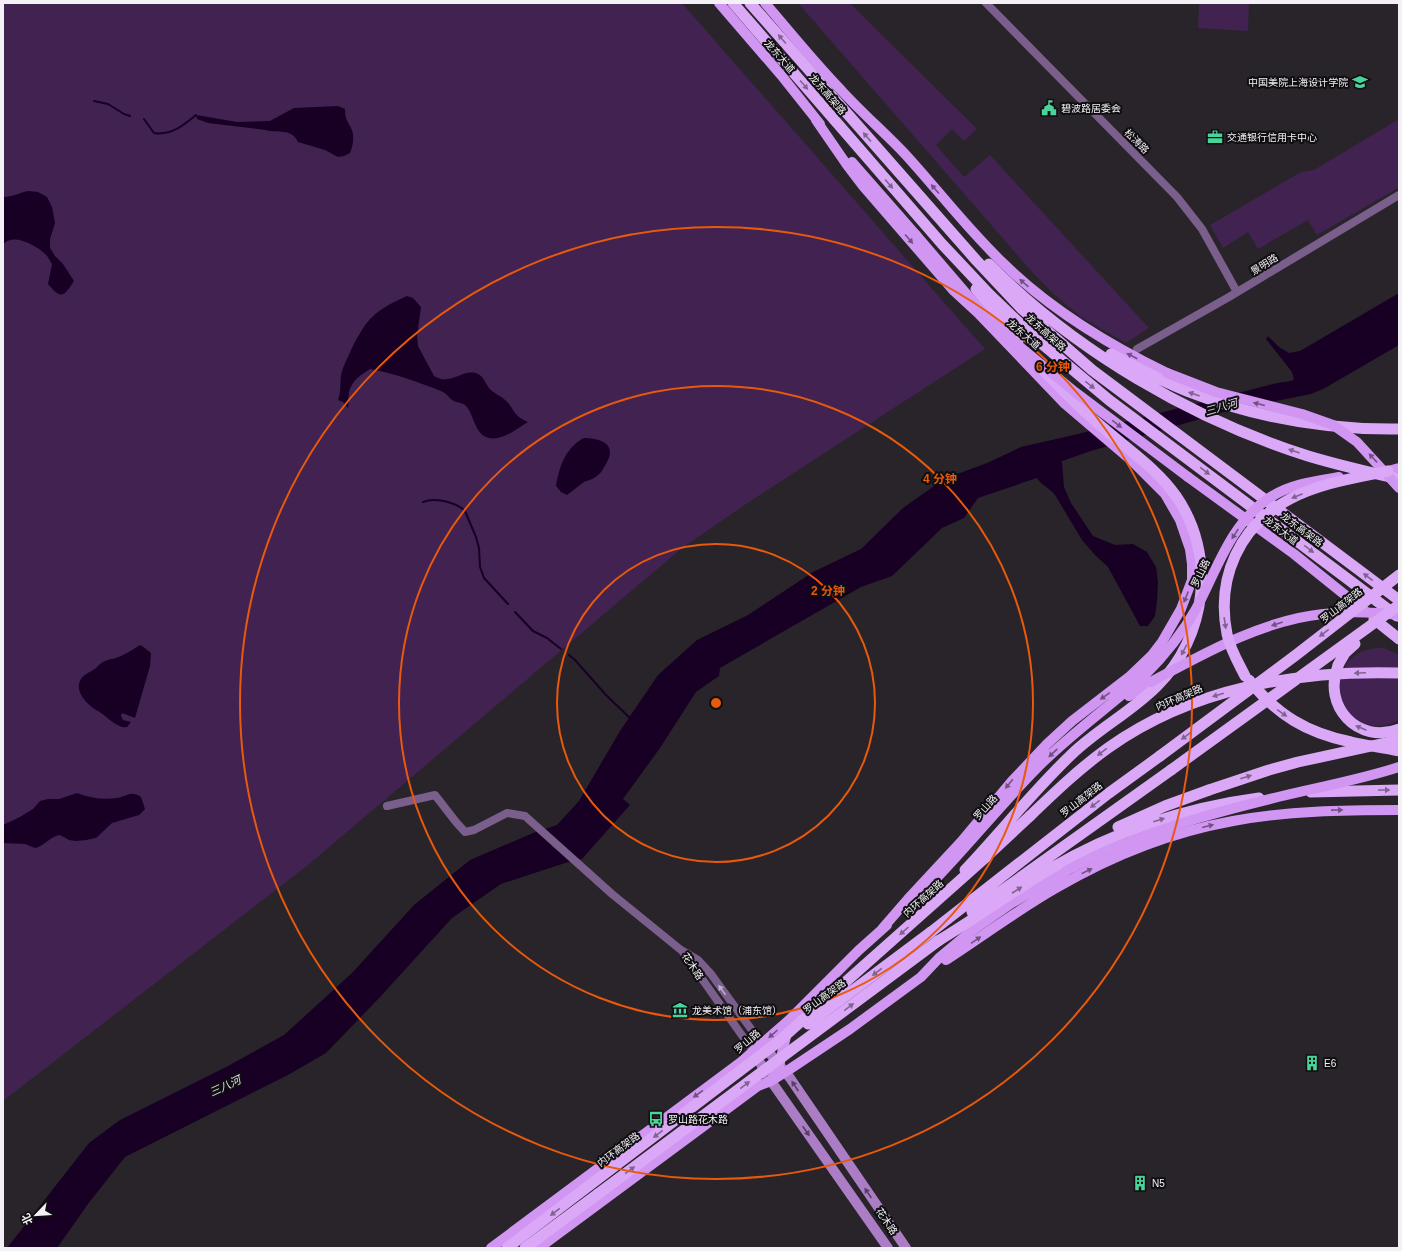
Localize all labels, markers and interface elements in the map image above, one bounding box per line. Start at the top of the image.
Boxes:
one-way arrow [777,34,786,44]
street label: 龙东大道 [762,38,797,75]
street label: 龙东高架路 [807,72,848,117]
school or university icon: 中国美院上海设计学院 [1351,73,1369,91]
place label: 中国美院上海设计学院 [1248,77,1348,88]
one-way arrow [800,80,809,91]
public building icon: 碧波路居委会 [1040,99,1058,117]
place label: 碧波路居委会 [1061,103,1121,114]
street label: 松涛路 [1122,127,1151,156]
office icon: 交通银行信用卡中心 [1206,128,1224,146]
one-way arrow [863,132,872,142]
place label: 交通银行信用卡中心 [1227,132,1317,143]
one-way arrow [885,178,894,189]
one-way arrow [931,183,940,194]
one-way arrow [904,234,913,244]
street label: 景明路 [1249,252,1280,277]
one-way arrow [1019,278,1029,288]
street label: 龙东高架路 [1023,312,1068,353]
street label: 龙东大道 [1005,317,1042,352]
one-way arrow [1126,352,1138,359]
text: 6 分钟 [1036,360,1070,374]
one-way arrow [1084,380,1095,389]
one-way arrow [1188,391,1200,397]
water label: 三八河 [1203,396,1240,417]
one-way arrow [1252,400,1265,406]
one-way arrow [1112,420,1123,428]
one-way arrow [1287,448,1299,454]
one-way arrow [1369,453,1378,464]
one-way arrow [1199,467,1210,475]
text: 4 分钟 [923,472,957,486]
one-way arrow [1290,493,1302,499]
street label: 龙东高架路 [1278,510,1325,549]
street label: 龙东大道 [1261,514,1300,547]
one-way arrow [1231,528,1238,540]
one-way arrow [1303,545,1314,553]
street label: 罗山路 [1189,557,1212,589]
one-way arrow [1362,573,1373,581]
text: 2 分钟 [811,584,845,598]
street label: 罗山高架路 [1318,586,1364,625]
one-way arrow [1183,592,1189,603]
one-way arrow [1223,617,1229,629]
one-way arrow [1271,621,1283,627]
one-way arrow [1319,629,1330,638]
one-way arrow [1181,645,1188,656]
one-way arrow [1353,670,1366,676]
street label: 内环高架路 [1154,683,1204,712]
one-way arrow [1099,692,1110,700]
one-way arrow [1212,692,1224,698]
centre of rings [709,696,723,710]
one-way arrow [1276,709,1287,717]
one-way arrow [1355,725,1367,731]
one-way arrow [1181,732,1192,740]
one-way arrow [1048,748,1057,757]
one-way arrow [1097,748,1108,757]
one-way arrow [1241,774,1253,780]
one-way arrow [1005,778,1014,789]
street label: 罗山高架路 [1058,780,1104,819]
one-way arrow [1378,787,1391,793]
street label: 罗山路 [971,793,999,822]
one-way arrow [1089,800,1100,808]
one-way arrow [1331,807,1344,813]
one-way arrow [1153,817,1165,823]
one-way arrow [1202,822,1215,828]
one-way arrow [1081,868,1093,875]
street label: 内环高架路 [901,878,946,919]
one-way arrow [1011,886,1023,893]
one-way arrow [899,927,909,936]
one-way arrow [971,936,982,944]
street label: 花木路 [680,951,706,982]
one-way arrow [872,968,882,976]
street label: 罗山高架路 [801,977,848,1016]
one-way arrow [718,985,726,995]
museum icon: 龙美术馆（浦东馆） [671,1001,689,1019]
one-way arrow [844,1003,855,1011]
place label: 龙美术馆（浦东馆） [692,1005,782,1016]
street label: 罗山路 [732,1028,762,1055]
one-way arrow [768,1030,778,1039]
building icon: E6 [1303,1054,1321,1072]
place label: E6 [1324,1058,1337,1069]
water label: 三八河 [208,1073,244,1098]
one-way arrow [791,1080,798,1091]
one-way arrow [740,1081,751,1089]
one-way arrow [692,1090,703,1098]
bus stop icon: 罗山路花木路 [647,1110,665,1128]
place label: 罗山路花木路 [668,1114,728,1125]
one-way arrow [802,1125,810,1136]
street label: 内环高架路 [595,1130,642,1169]
one-way arrow [653,1130,664,1138]
one-way arrow [624,1166,635,1175]
building icon: N5 [1131,1174,1149,1192]
place label: N5 [1152,1178,1165,1189]
one-way arrow [864,1188,872,1198]
north arrow [16,1195,56,1235]
street label: 花木路 [874,1206,900,1237]
one-way arrow [549,1208,560,1216]
text: 北 [19,1212,35,1227]

